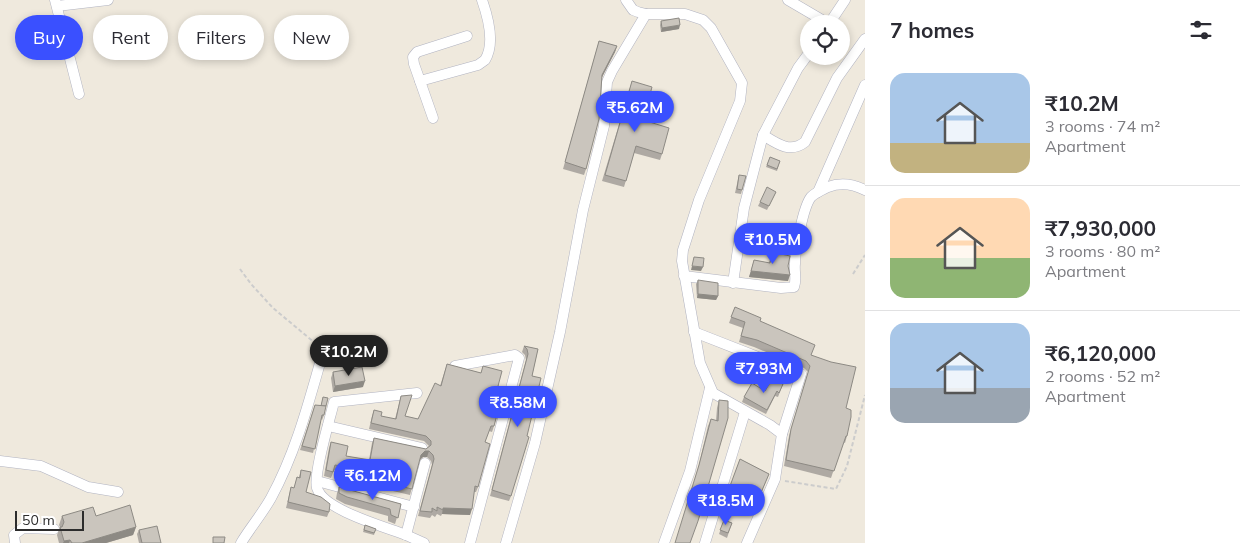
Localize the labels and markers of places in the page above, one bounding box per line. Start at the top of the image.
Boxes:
pin: ₹5.62M [594,90,676,133]
pin: ₹10.5M [732,222,814,265]
pin: ₹10.2M [308,334,390,377]
pin: ₹7.93M [723,352,805,394]
pin: ₹8.58M [477,386,559,428]
pin: ₹6.12M [332,458,414,501]
pin: ₹18.5M [685,484,767,526]

